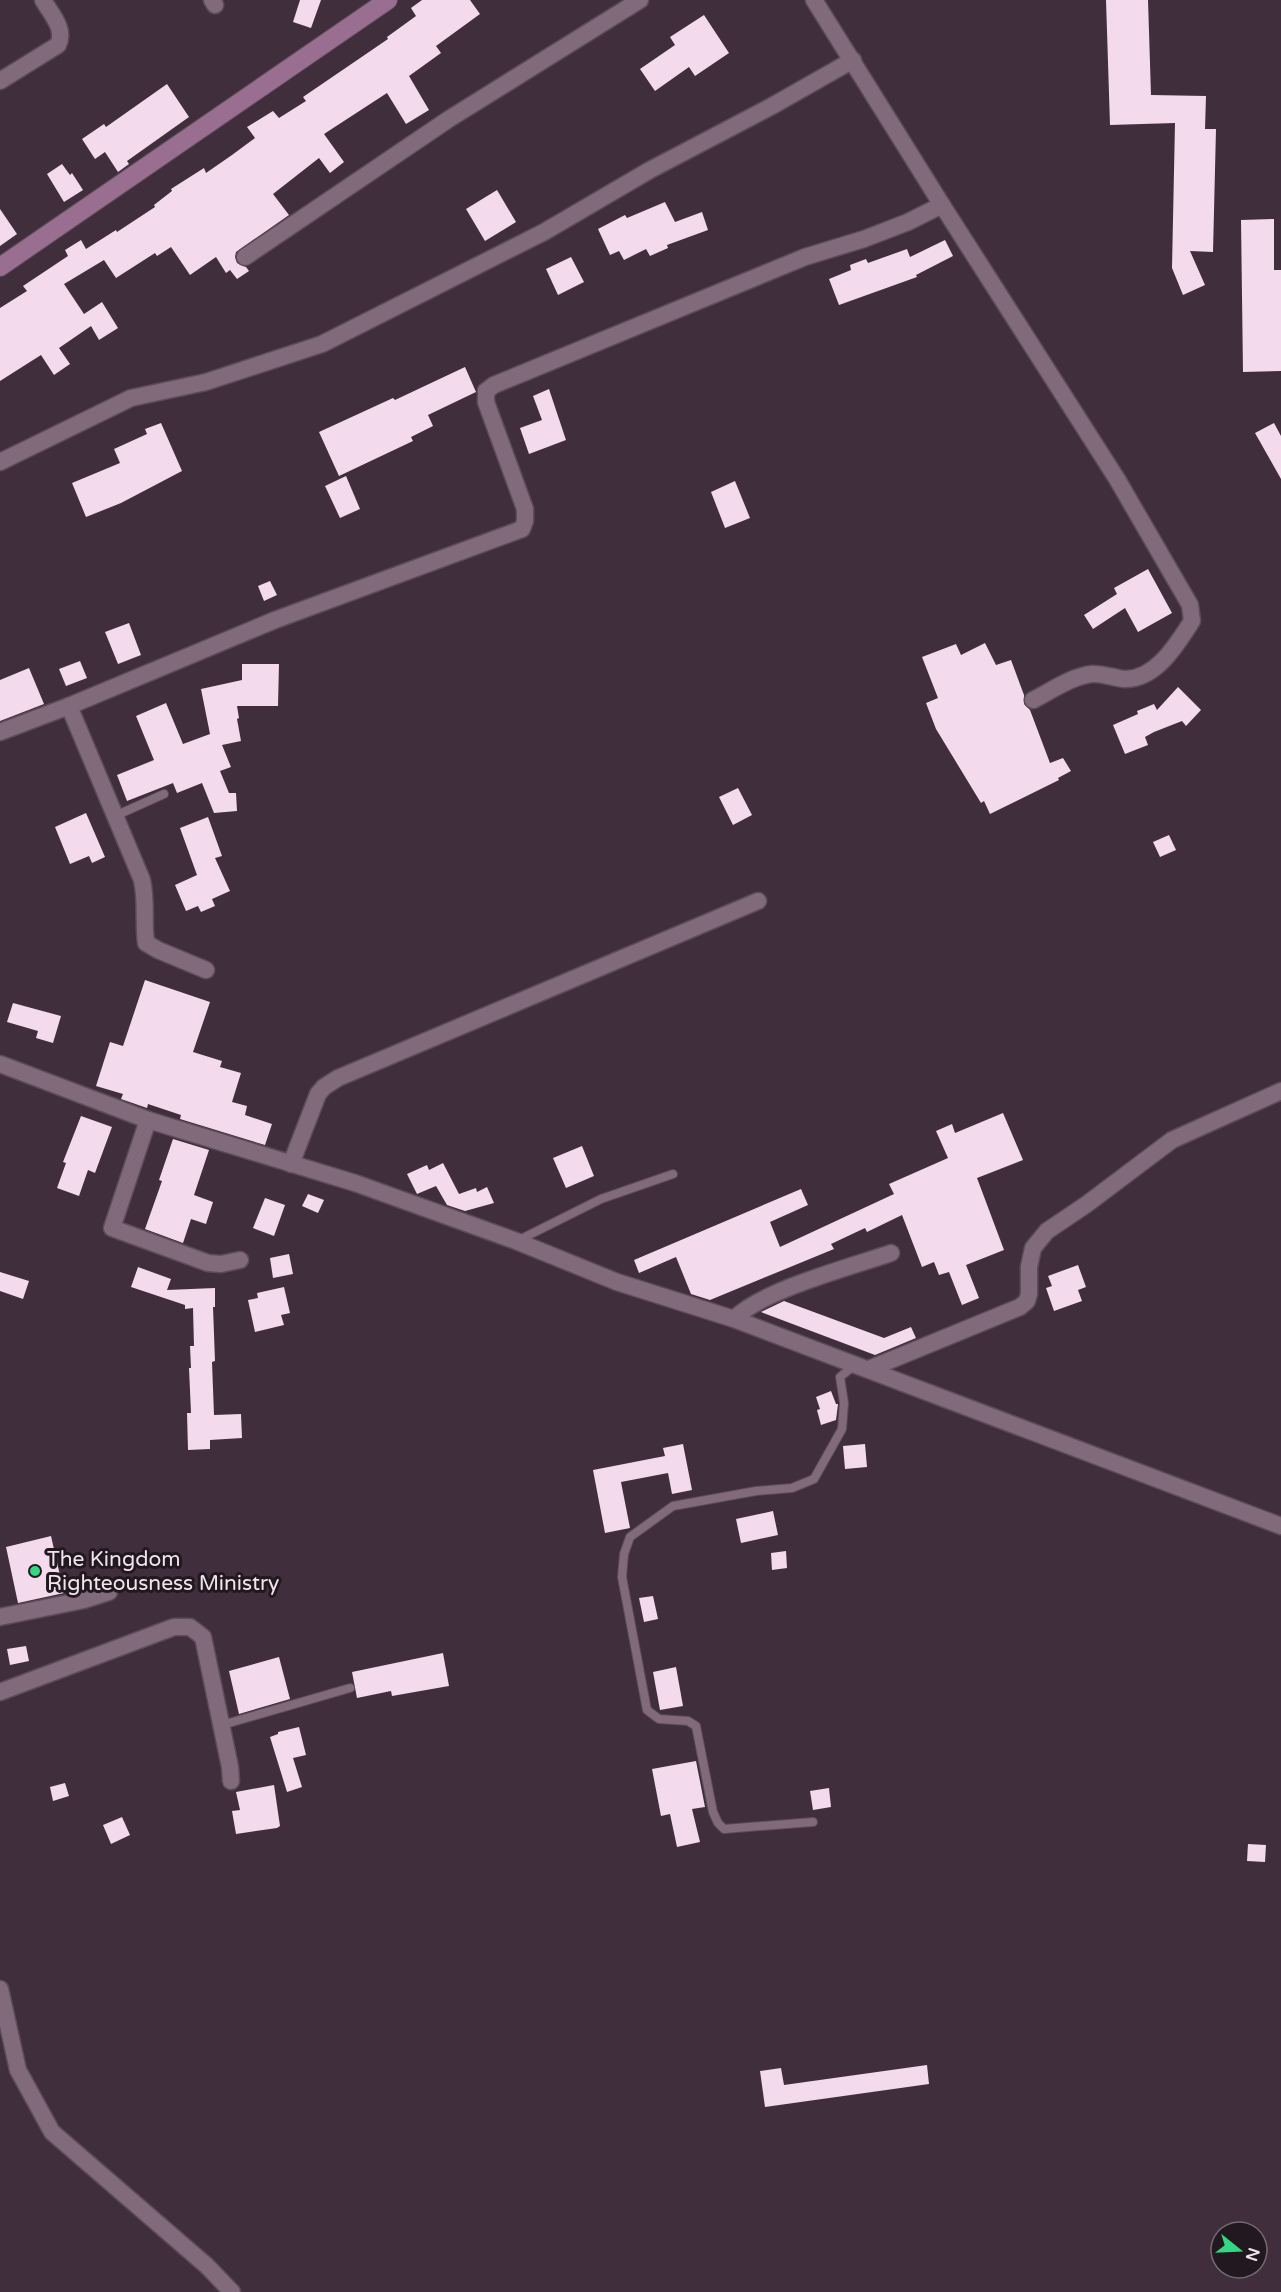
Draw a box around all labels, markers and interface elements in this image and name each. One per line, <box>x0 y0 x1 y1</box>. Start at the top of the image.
place label: The Kingdom Righteousness Ministry <box>47 1547 279 1596</box>
marker: The Kingdom Righteousness Ministry <box>28 1564 42 1578</box>
north arrow <box>1209 2220 1269 2280</box>
text: N <box>1241 2245 1264 2264</box>

